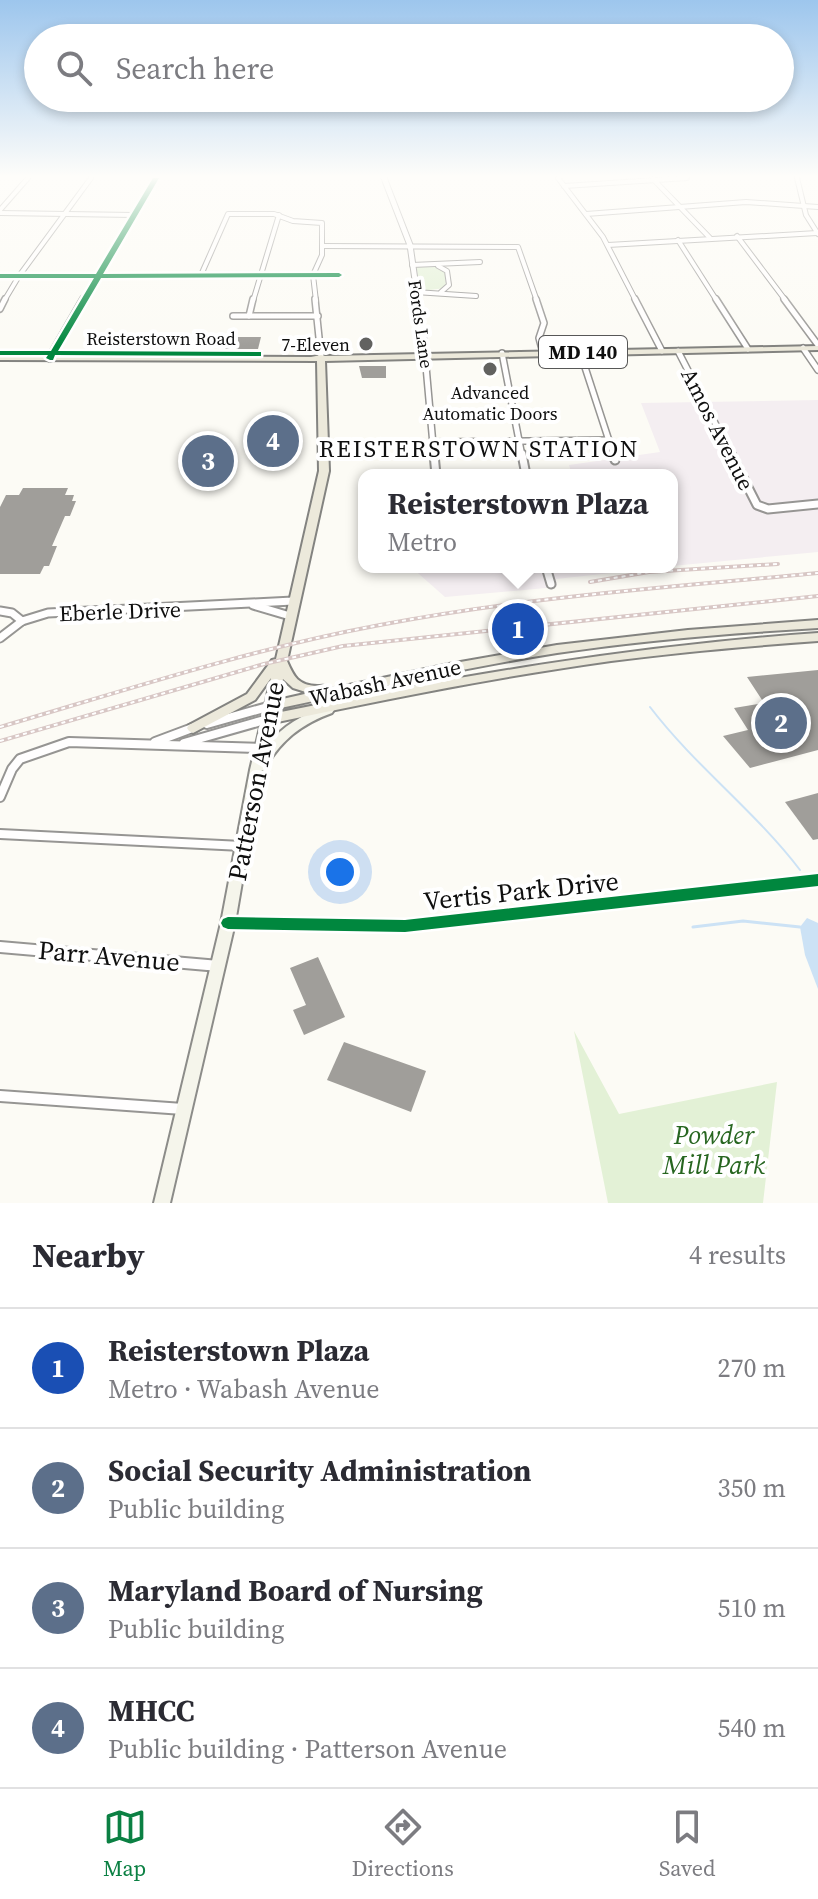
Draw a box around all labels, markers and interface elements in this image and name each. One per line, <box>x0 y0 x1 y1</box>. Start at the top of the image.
search box <box>24 24 794 112</box>
icon: search <box>52 46 96 90</box>
text: Search here <box>116 48 274 89</box>
street label: Fords Lane <box>402 278 440 370</box>
street label: Reisterstown Road <box>86 326 236 351</box>
place label: 7-Eleven <box>281 332 350 357</box>
marker: 7-Eleven <box>357 335 375 353</box>
road number: MD 140 <box>539 336 627 368</box>
marker: Advanced Automatic Doors <box>481 360 499 378</box>
street label: Amos Avenue <box>674 363 762 495</box>
place label: Advanced Automatic Doors <box>422 380 558 426</box>
pin: 4 <box>247 411 299 471</box>
pin: 3 <box>182 431 234 491</box>
district label: REISTERSTOWN STATION <box>319 432 639 465</box>
popup <box>358 469 678 573</box>
text: Reisterstown Plaza <box>387 483 649 524</box>
text: Metro <box>387 524 457 560</box>
street label: Eberle Drive <box>58 594 182 628</box>
pin: 1 <box>492 599 544 659</box>
street label: Wabash Avenue <box>306 651 464 713</box>
street label: Patterson Avenue <box>219 678 293 884</box>
pin: 2 <box>755 693 807 753</box>
your location <box>320 852 360 892</box>
street label: Vertis Park Drive <box>422 863 620 919</box>
street label: Parr Avenue <box>37 932 181 980</box>
park label: Powder Mill Park <box>662 1117 766 1183</box>
text: Nearby <box>32 1232 145 1278</box>
text: 4 results <box>689 1237 786 1273</box>
text: Reisterstown Plaza <box>108 1330 369 1371</box>
text: 1 <box>51 1350 65 1386</box>
text: 270 m <box>718 1350 786 1386</box>
text: Metro · Wabash Avenue <box>108 1371 380 1407</box>
text: Social Security Administration <box>108 1450 532 1491</box>
text: 2 <box>51 1470 65 1506</box>
text: 350 m <box>718 1470 786 1506</box>
text: Public building <box>108 1491 285 1527</box>
text: Maryland Board of Nursing <box>108 1570 483 1611</box>
text: 3 <box>51 1590 65 1626</box>
text: 510 m <box>718 1590 786 1626</box>
text: Public building <box>108 1611 285 1647</box>
text: MHCC <box>108 1690 195 1731</box>
text: 4 <box>51 1710 65 1746</box>
text: 540 m <box>718 1710 786 1746</box>
text: Public building · Patterson Avenue <box>108 1731 507 1767</box>
tab: Map <box>103 1805 147 1883</box>
tab: Directions <box>352 1805 454 1883</box>
tab: Saved <box>659 1805 715 1883</box>

